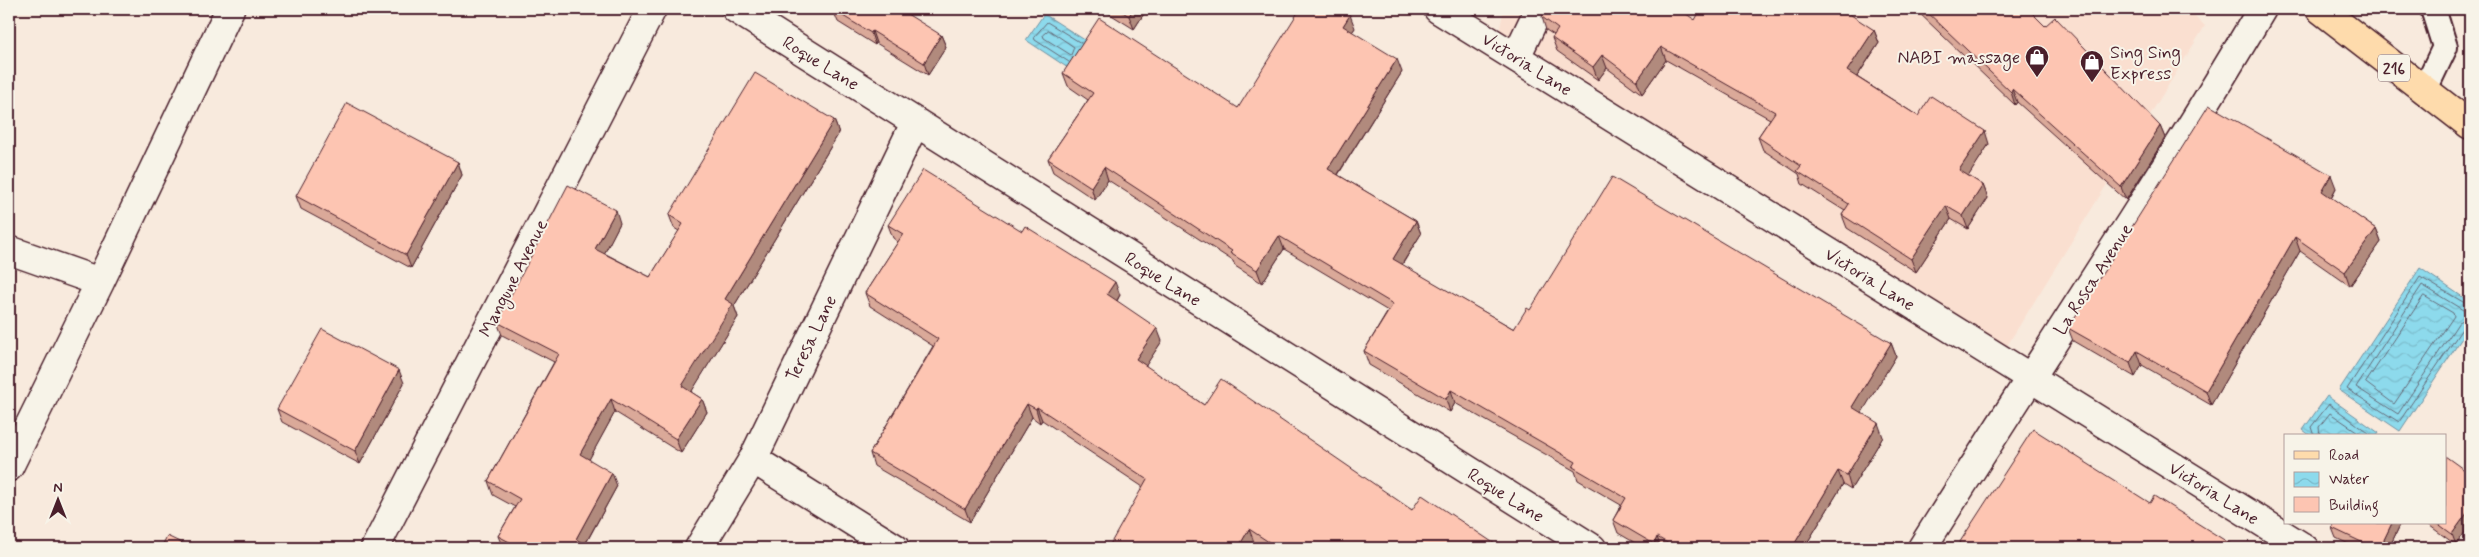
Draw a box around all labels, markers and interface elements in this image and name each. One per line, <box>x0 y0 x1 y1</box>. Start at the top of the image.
street label: Victoria Lane <box>1477 28 1576 102</box>
street label: Roque Lane <box>778 31 863 97</box>
place label: Sing Sing Express <box>2110 41 2181 86</box>
shop icon: NABI massage <box>2024 44 2050 78</box>
place label: NABI massage <box>1898 46 2020 71</box>
shop icon: Sing Sing Express <box>2079 49 2105 83</box>
road number: 216 <box>2378 54 2410 82</box>
street label: Mangune Avenue <box>474 215 555 342</box>
street label: La Rosca Avenue <box>2049 219 2139 340</box>
street label: Victoria Lane <box>1820 243 1919 317</box>
street label: Roque Lane <box>1120 247 1205 313</box>
street label: Teresa Lane <box>781 291 843 385</box>
legend <box>2284 434 2446 524</box>
text: Road <box>2329 446 2359 466</box>
street label: Victoria Lane <box>2164 457 2263 531</box>
street label: Roque Lane <box>1463 463 1548 529</box>
text: Water <box>2329 470 2369 490</box>
north arrow <box>32 474 82 524</box>
text: N <box>53 479 63 497</box>
text: Building <box>2329 496 2379 517</box>

